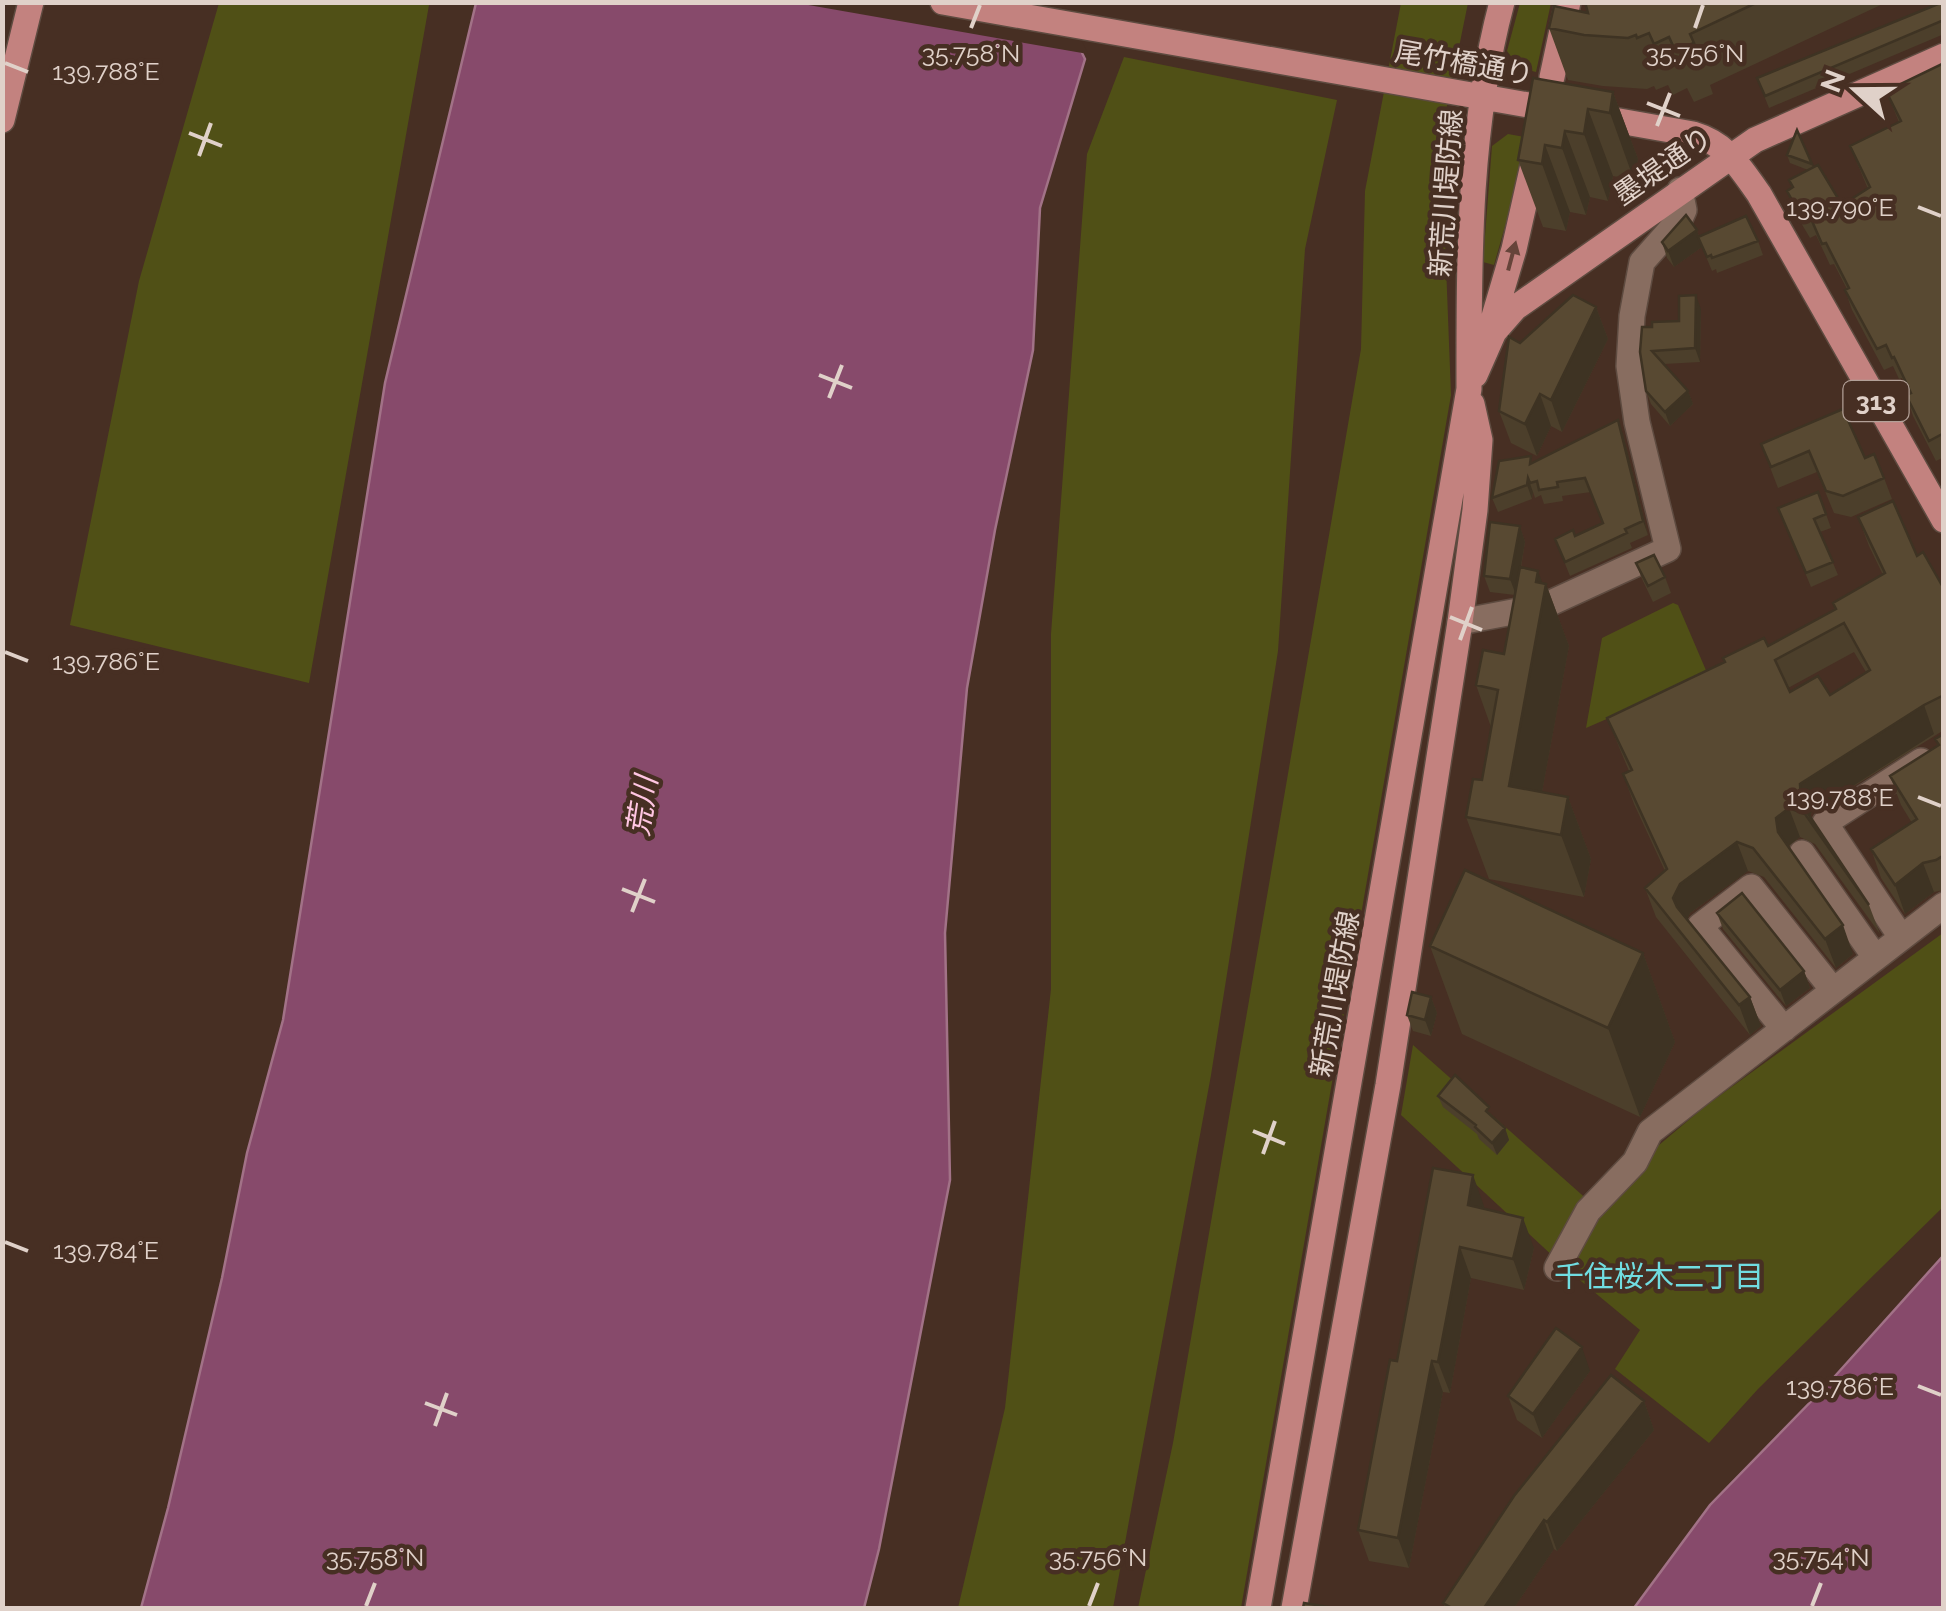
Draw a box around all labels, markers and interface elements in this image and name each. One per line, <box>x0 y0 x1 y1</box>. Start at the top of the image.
street label: 尾竹橋通り <box>1392 35 1536 91</box>
text: 35.758°N <box>922 38 1020 68</box>
text: 35.756°N <box>1646 38 1744 68</box>
north arrow <box>1806 40 1906 140</box>
text: 139.788°E <box>52 56 160 86</box>
text: N <box>1814 65 1852 97</box>
street label: 新荒川堤防線 <box>1424 108 1468 278</box>
street label: 墨堤通り <box>1608 120 1718 212</box>
text: 139.790°E <box>1786 192 1894 222</box>
one-way arrow <box>1505 240 1520 271</box>
road number: 313 <box>1844 381 1908 421</box>
text: 139.786°E <box>52 646 160 676</box>
water label: 荒川 <box>620 771 664 838</box>
text: 139.788°E <box>1786 782 1894 812</box>
street label: 新荒川堤防線 <box>1304 908 1366 1080</box>
text: 139.784°E <box>53 1235 159 1265</box>
district label: 千住桜木二丁目 <box>1554 1259 1764 1294</box>
text: 139.786°E <box>1786 1371 1894 1401</box>
text: 35.758°N <box>326 1542 424 1572</box>
text: 35.756°N <box>1049 1542 1147 1572</box>
text: 35.754°N <box>1773 1542 1870 1572</box>

